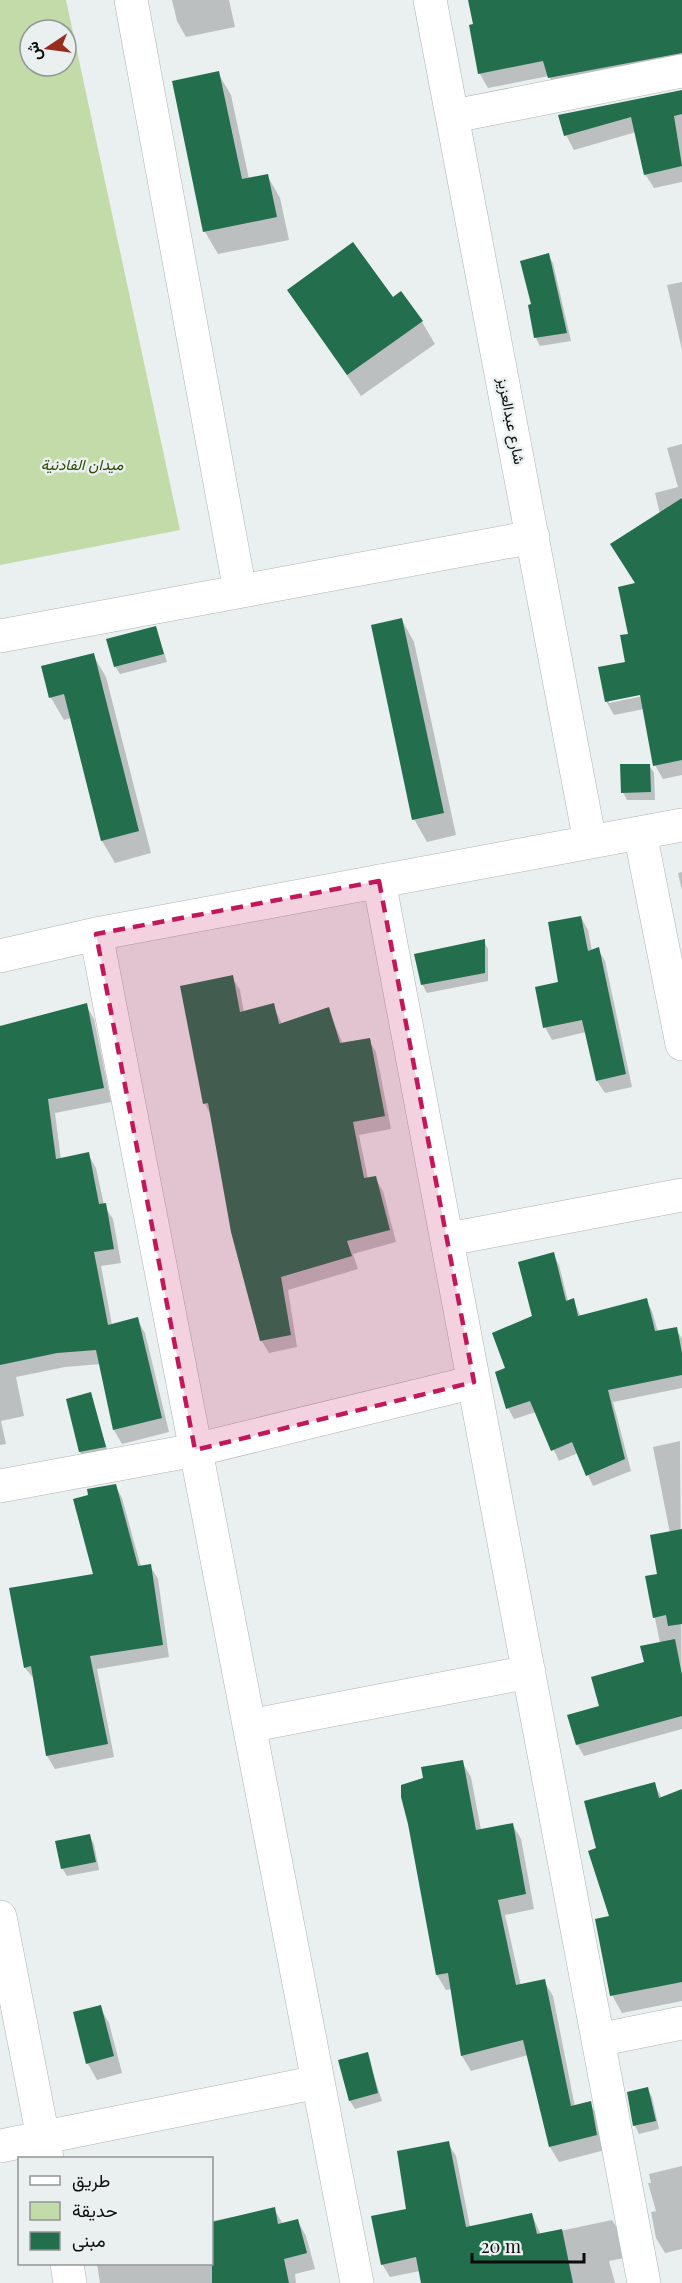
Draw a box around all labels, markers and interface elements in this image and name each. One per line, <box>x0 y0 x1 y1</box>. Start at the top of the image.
north arrow <box>18 18 78 78</box>
text: ش <box>21 40 45 63</box>
street label: شارع عبدالعزيز <box>492 375 530 466</box>
park label: ميدان الفادنية <box>41 454 124 474</box>
legend <box>18 2157 213 2265</box>
text: طريق <box>72 2168 110 2192</box>
text: حديقة <box>72 2198 118 2222</box>
scale bar <box>472 2226 584 2264</box>
text: مبنى <box>72 2228 106 2252</box>
text: 20 m <box>481 2234 521 2258</box>

